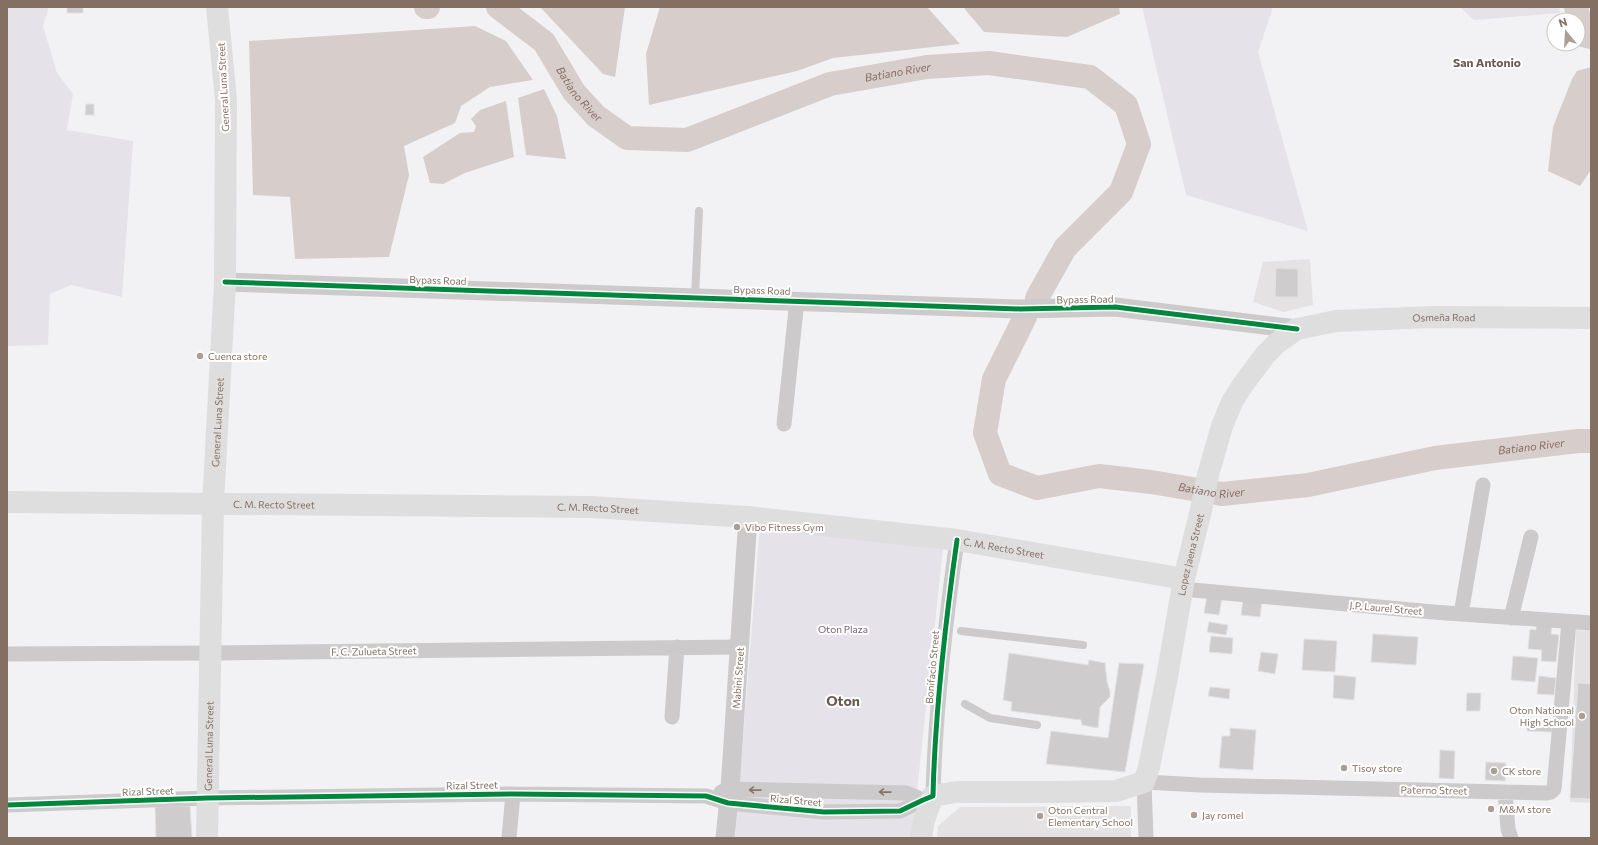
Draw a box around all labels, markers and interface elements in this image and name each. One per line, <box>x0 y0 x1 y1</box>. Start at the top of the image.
north arrow <box>1546 12 1586 52</box>
text: N <box>1557 15 1569 29</box>
street label: General Luna Street <box>215 42 231 132</box>
district label: San Antonio <box>1453 55 1521 69</box>
water label: Batiano River <box>863 60 932 84</box>
water label: Batiano River <box>554 64 605 125</box>
street label: Bypass Road <box>409 273 467 287</box>
street label: Bypass Road <box>733 283 791 297</box>
street label: Bypass Road <box>1056 292 1114 305</box>
street label: Osmeña Road <box>1412 311 1476 324</box>
place label: Cuenca store <box>208 350 267 362</box>
marker: Cuenca store <box>195 351 205 361</box>
street label: General Luna Street <box>209 377 226 467</box>
water label: Batiano River <box>1497 436 1566 456</box>
water label: Batiano River <box>1177 480 1246 500</box>
street label: C. M. Recto Street <box>233 498 315 511</box>
street label: C. M. Recto Street <box>557 501 639 516</box>
street label: Lopez Jaena Street <box>1175 512 1206 597</box>
place label: Vibo Fitness Gym <box>745 521 824 533</box>
marker: Vibo Fitness Gym <box>732 522 742 532</box>
street label: C. M. Recto Street <box>962 535 1045 561</box>
street label: J.P. Laurel Street <box>1349 599 1423 617</box>
park label: Oton Plaza <box>818 623 868 635</box>
street label: Bonifacio Street <box>923 630 941 704</box>
street label: F. C. Zulueta Street <box>331 644 417 658</box>
street label: Mabini Street <box>730 647 746 709</box>
district label: Oton <box>826 692 860 709</box>
street label: General Luna Street <box>202 701 215 791</box>
place label: Oton National High School <box>1509 704 1574 728</box>
marker: Oton National High School <box>1577 711 1587 721</box>
place label: Tisoy store <box>1352 762 1402 774</box>
marker: Tisoy store <box>1339 763 1349 773</box>
place label: CK store <box>1502 765 1541 777</box>
marker: CK store <box>1489 766 1499 776</box>
street label: Rizal Street <box>446 779 498 791</box>
street label: Paterno Street <box>1401 783 1467 797</box>
street label: Rizal Street <box>122 784 174 798</box>
one-way arrow <box>749 786 762 794</box>
one-way arrow <box>879 788 892 796</box>
street label: Rizal Street <box>769 792 823 808</box>
place label: M&M store <box>1499 803 1551 815</box>
place label: Oton Central Elementary School <box>1048 804 1133 828</box>
marker: M&M store <box>1486 804 1496 814</box>
place label: Jay romel <box>1202 809 1243 821</box>
marker: Jay romel <box>1189 810 1199 820</box>
marker: Oton Central Elementary School <box>1035 811 1045 821</box>

